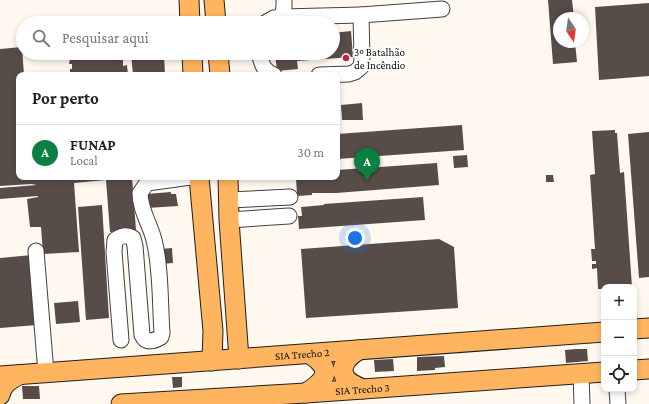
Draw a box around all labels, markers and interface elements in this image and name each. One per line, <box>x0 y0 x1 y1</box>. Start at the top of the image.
north arrow <box>553 12 589 48</box>
search box <box>16 16 340 60</box>
icon: search <box>30 27 52 49</box>
text: Pesquisar aqui <box>62 30 149 46</box>
place label: 3º Batalhão de Incêndio <box>354 46 406 71</box>
marker: 3º Batalhão de Incêndio <box>341 53 351 63</box>
text: Por perto <box>32 89 99 108</box>
text: FUNAP <box>70 137 116 153</box>
text: A <box>41 145 49 160</box>
text: 30 m <box>298 145 324 160</box>
pin: A <box>354 148 380 181</box>
text: Local <box>70 153 98 168</box>
your location <box>345 228 365 248</box>
map controls <box>601 284 637 392</box>
button: + <box>601 284 637 320</box>
button: − <box>601 320 637 356</box>
street label: SIA Trecho 2 <box>275 346 330 362</box>
button: locate <box>601 356 637 392</box>
street label: SIA Trecho 3 <box>335 381 390 397</box>

